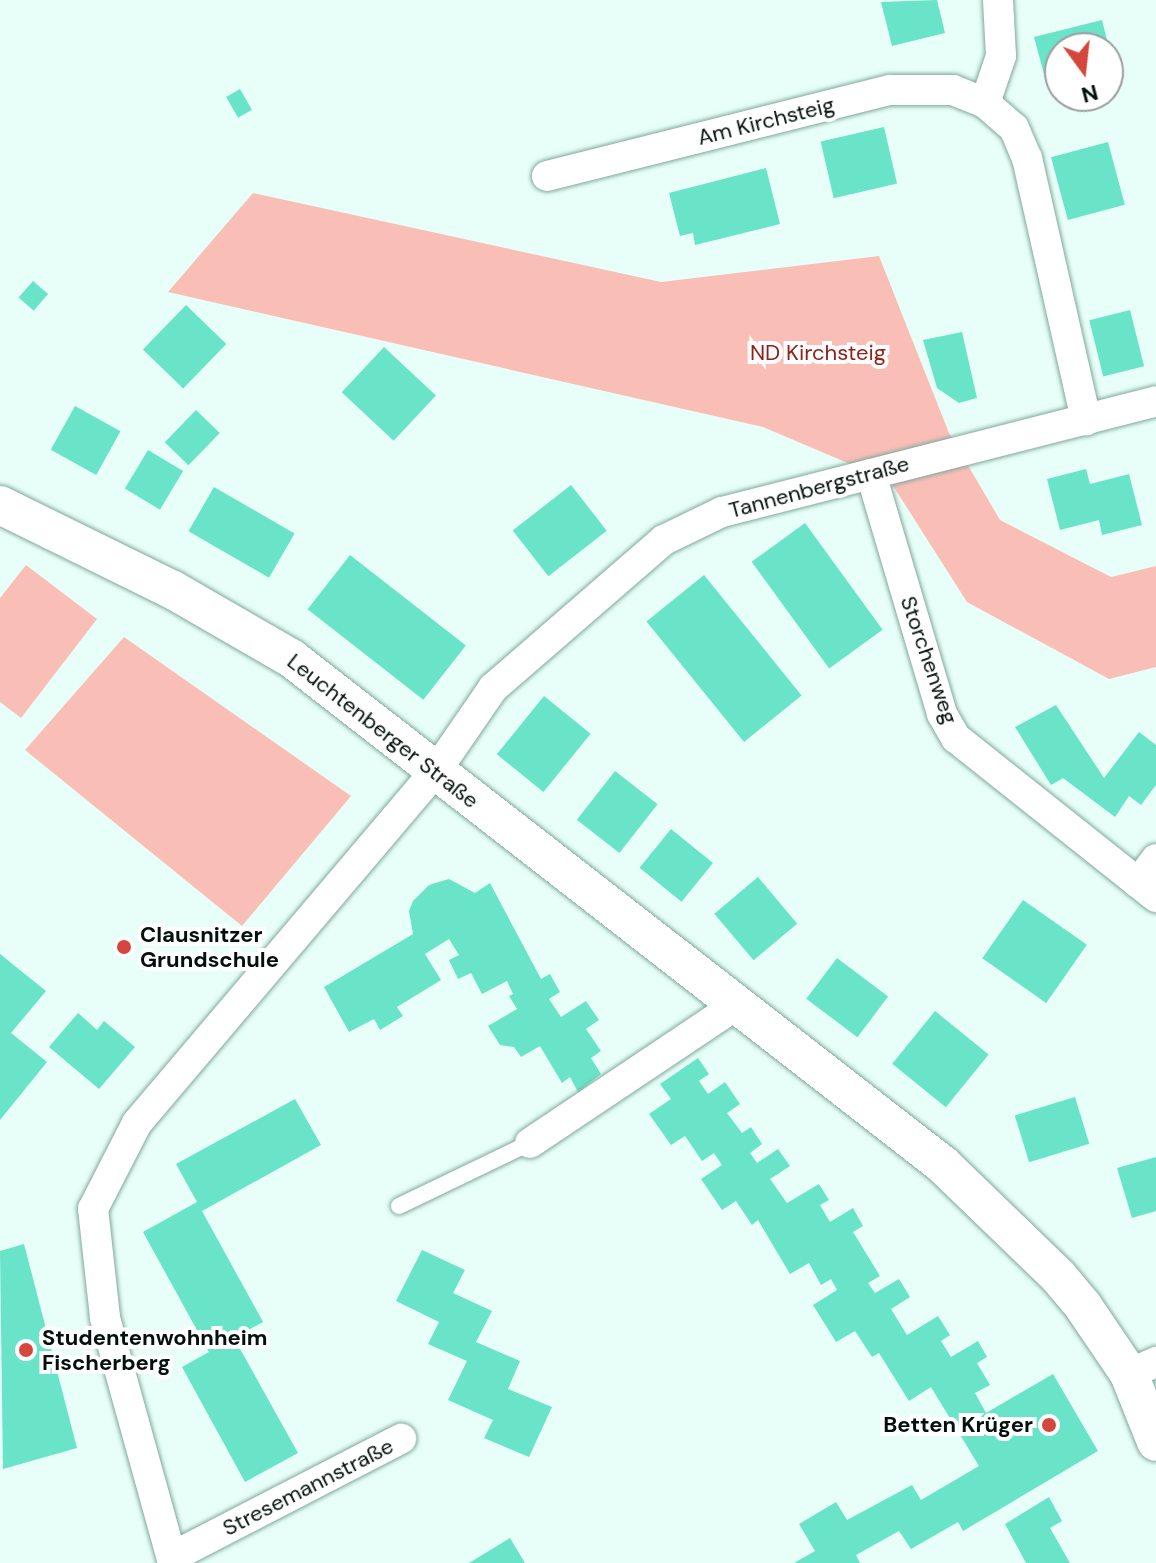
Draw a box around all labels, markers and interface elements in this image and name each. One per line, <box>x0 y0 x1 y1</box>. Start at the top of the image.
north arrow <box>1044 32 1124 112</box>
text: N <box>1078 78 1101 110</box>
street label: Am Kirchsteig <box>695 91 837 151</box>
park label: ND Kirchsteig <box>750 340 886 366</box>
street label: Tannenbergstraße <box>726 450 912 524</box>
street label: Storchenweg <box>895 593 963 727</box>
street label: Leuchtenberger Straße <box>282 648 484 814</box>
place label: Clausnitzer Grundschule <box>140 921 279 972</box>
marker: Clausnitzer Grundschule <box>115 938 133 956</box>
place label: Studentenwohnheim Fischerberg <box>42 1324 267 1376</box>
marker: Studentenwohnheim Fischerberg <box>17 1341 35 1359</box>
place label: Betten Krüger <box>883 1412 1033 1438</box>
marker: Betten Krüger <box>1040 1416 1058 1434</box>
street label: Stresemannstraße <box>218 1433 398 1541</box>

